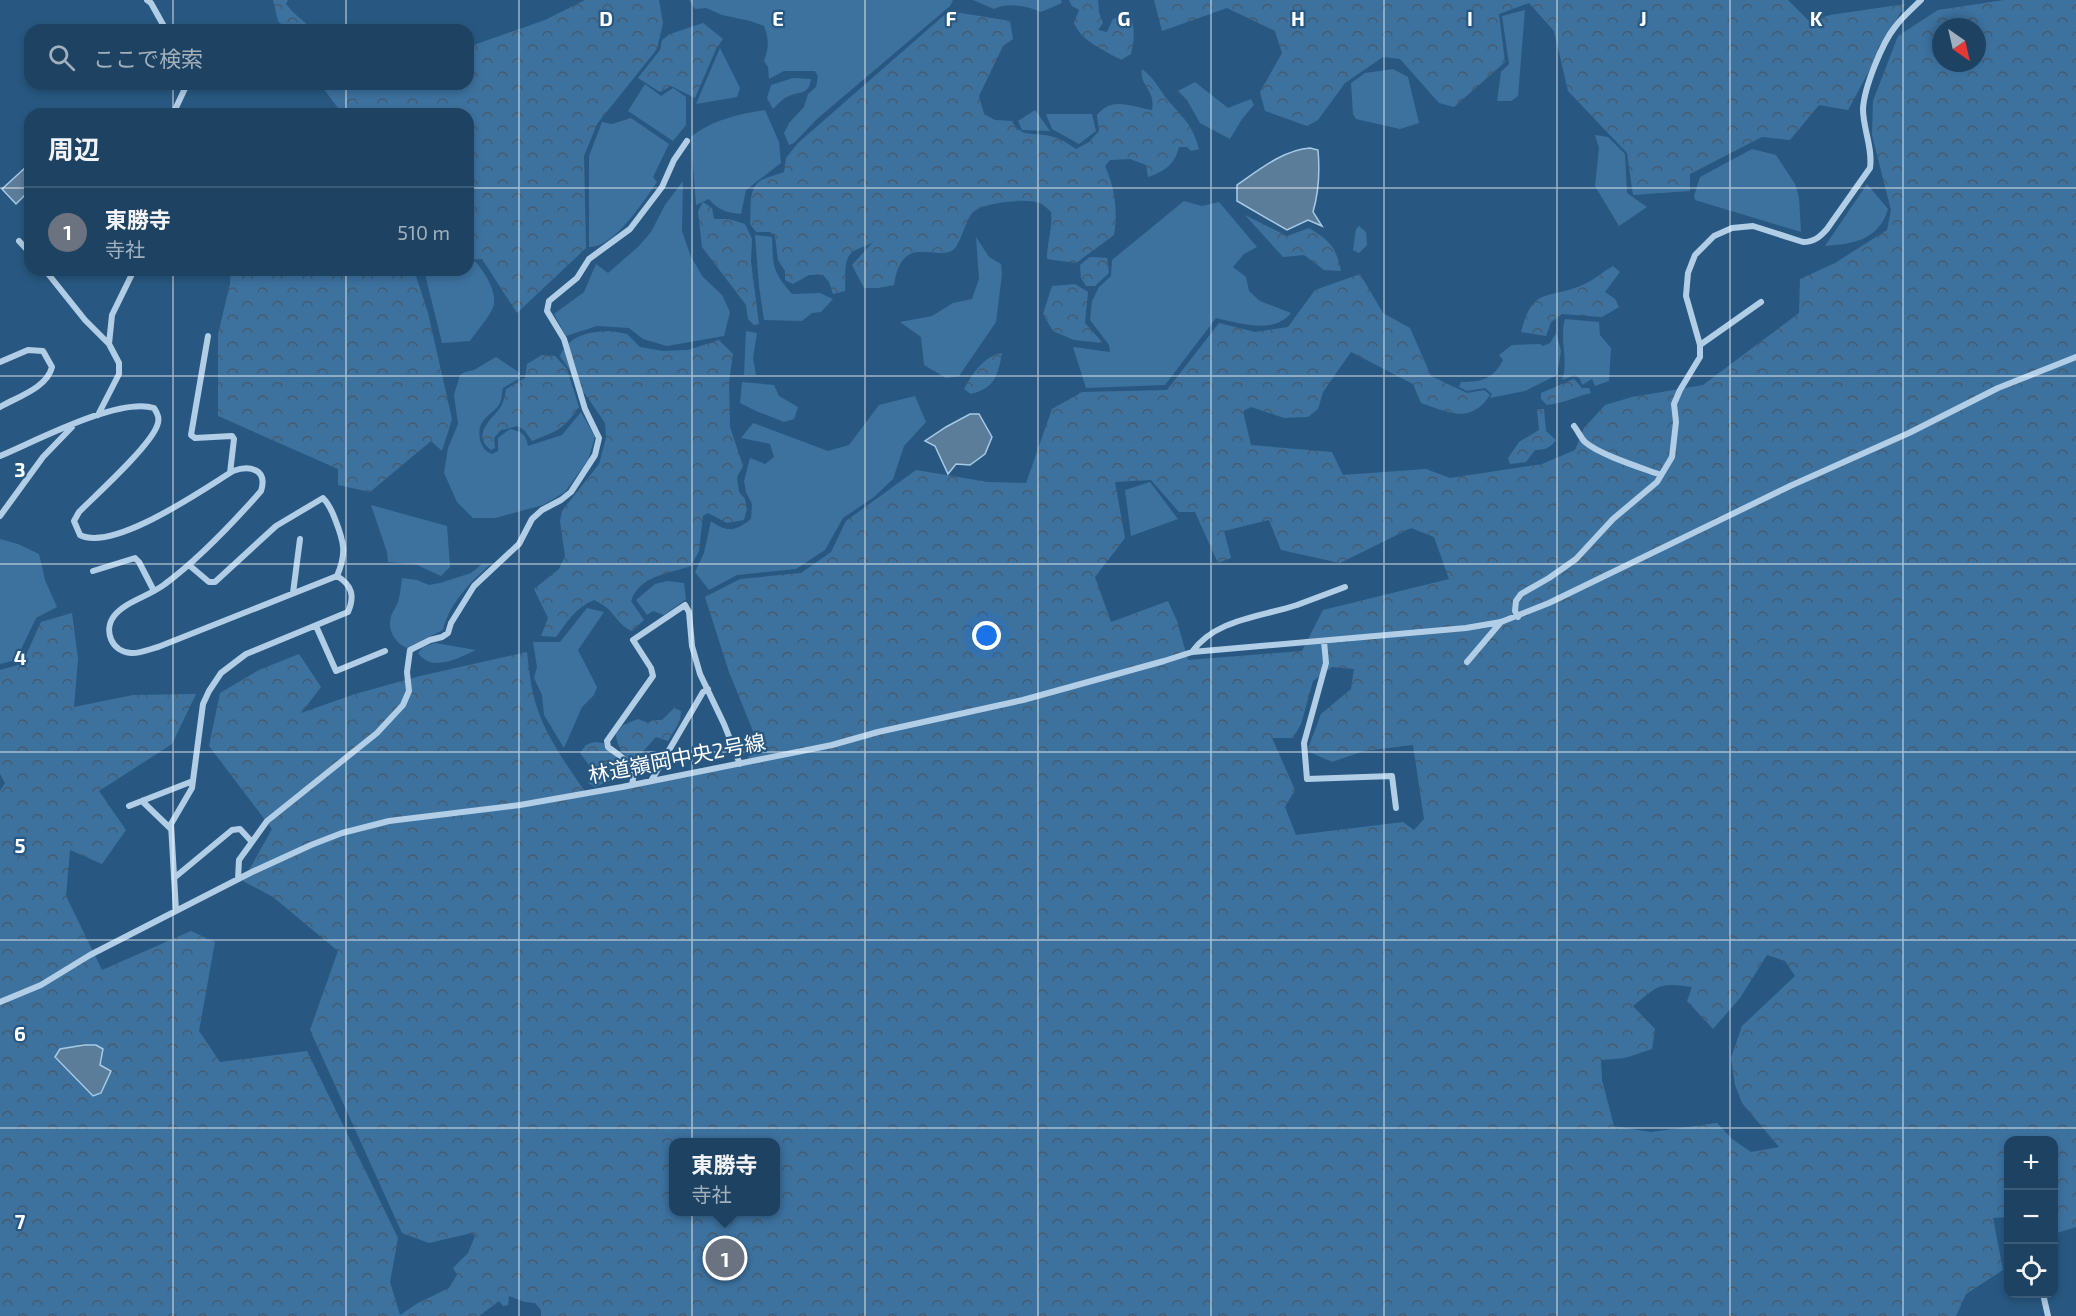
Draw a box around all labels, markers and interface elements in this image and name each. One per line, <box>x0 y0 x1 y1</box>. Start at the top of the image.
text: D <box>599 6 613 30</box>
text: E <box>772 6 784 30</box>
text: F <box>945 6 957 30</box>
text: G <box>1118 6 1130 30</box>
text: H <box>1291 6 1305 30</box>
text: I <box>1467 6 1473 30</box>
text: J <box>1639 6 1647 30</box>
text: K <box>1810 6 1823 30</box>
north arrow <box>1932 18 1986 72</box>
search box <box>24 24 474 90</box>
icon: search <box>45 41 78 74</box>
text: ここで検索 <box>93 45 203 71</box>
text: 周辺 <box>48 133 100 164</box>
text: 東勝寺 <box>105 206 171 232</box>
text: 1 <box>63 220 72 244</box>
text: 510 m <box>397 220 450 244</box>
text: 寺社 <box>105 237 145 261</box>
text: 3 <box>14 457 26 481</box>
your location <box>972 621 1001 650</box>
text: 4 <box>14 645 27 669</box>
street label: 林道嶺岡中央2号線 <box>586 728 767 787</box>
text: 5 <box>14 833 26 857</box>
text: 6 <box>14 1021 26 1045</box>
map controls <box>2004 1136 2058 1298</box>
button: + <box>2004 1136 2058 1190</box>
popup <box>669 1138 780 1216</box>
text: 東勝寺 <box>691 1151 758 1177</box>
text: 寺社 <box>691 1182 731 1206</box>
button: − <box>2004 1190 2058 1244</box>
text: 7 <box>15 1209 26 1233</box>
pin: 1 <box>706 1236 744 1280</box>
button: locate <box>2004 1244 2058 1298</box>

